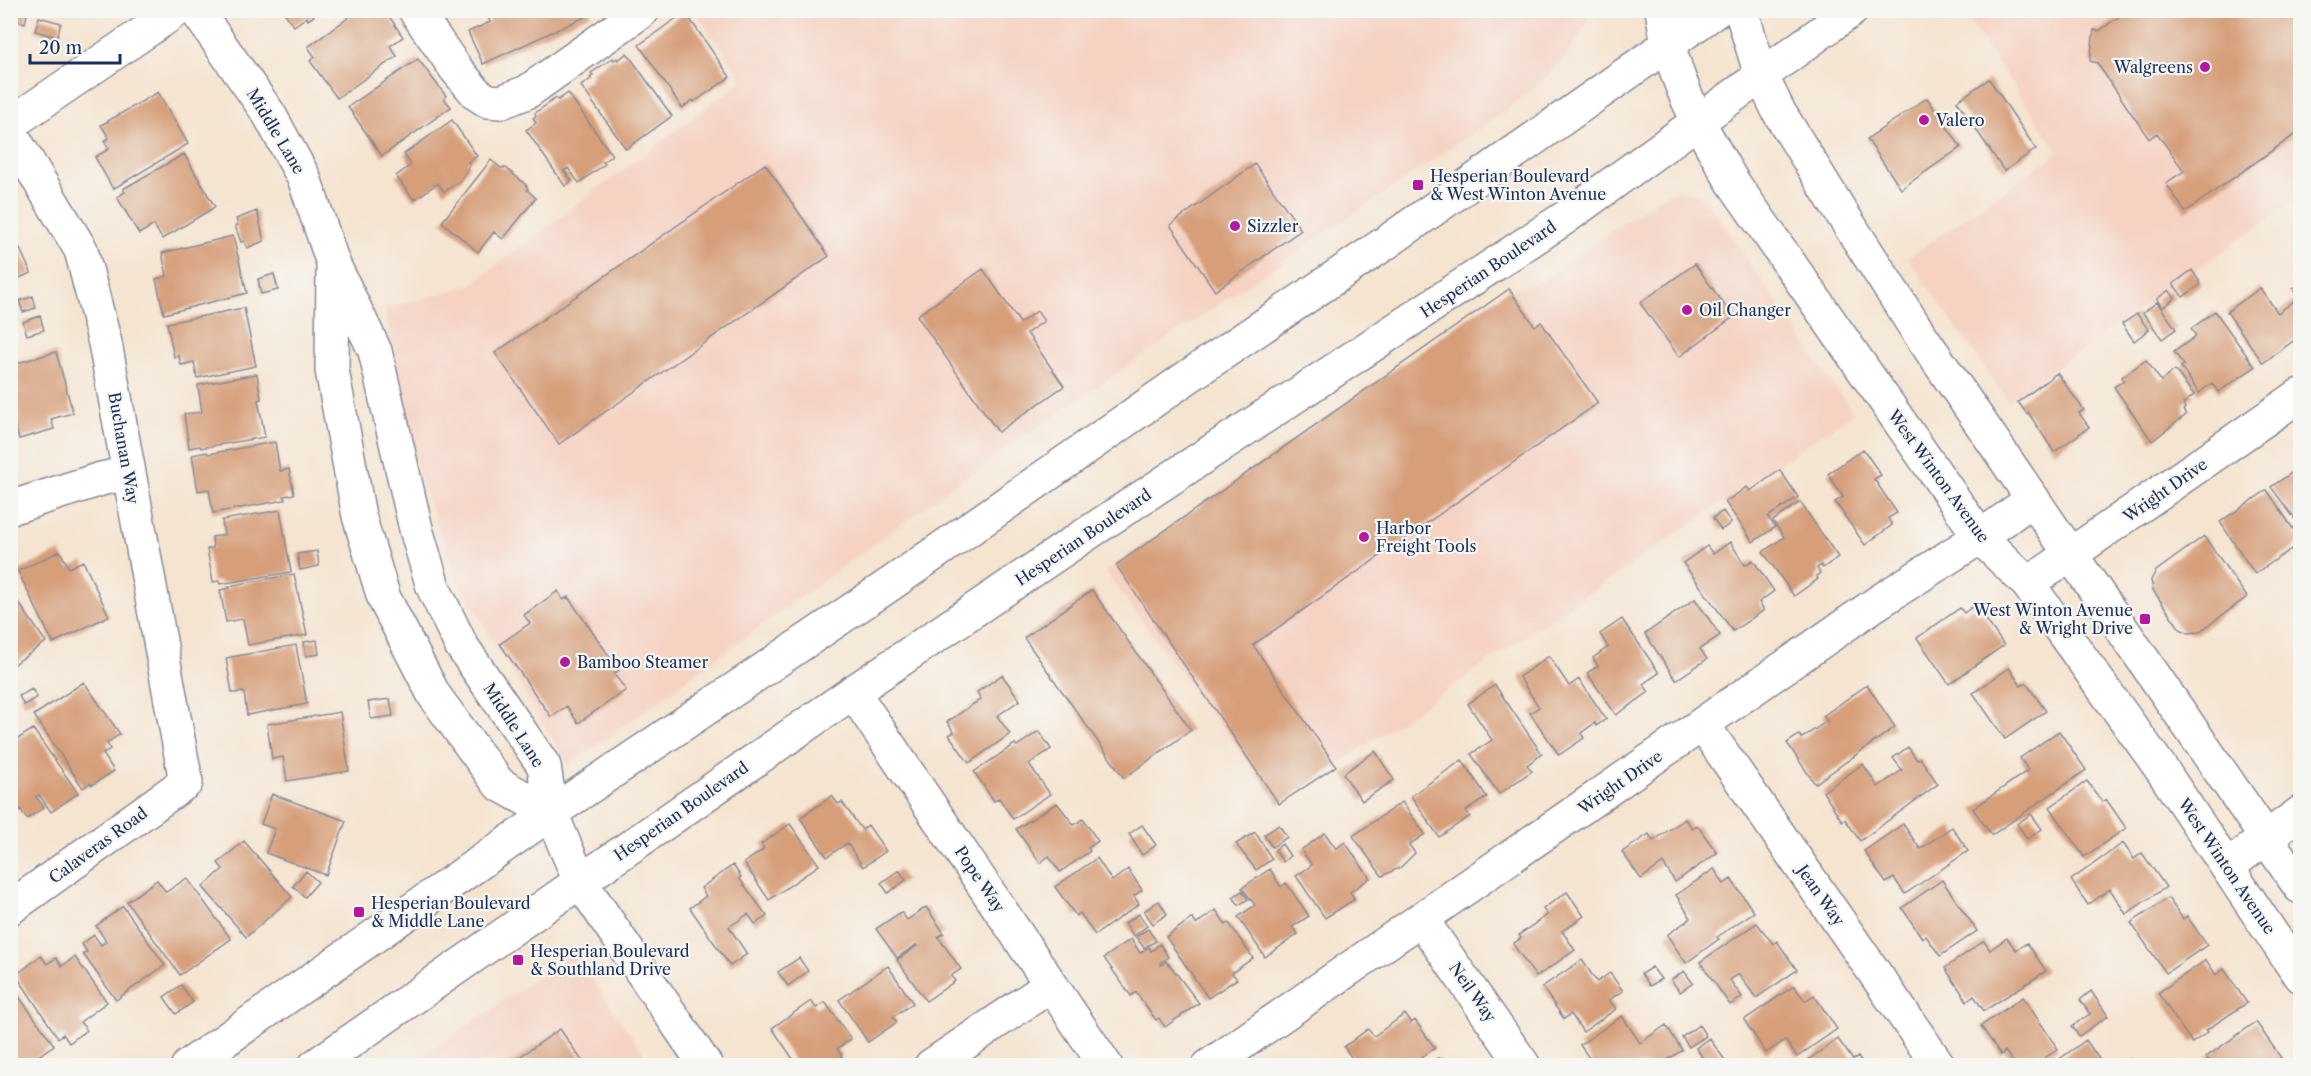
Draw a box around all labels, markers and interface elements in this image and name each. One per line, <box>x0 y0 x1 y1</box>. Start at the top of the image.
scale bar <box>30 27 120 65</box>
text: 20 m <box>39 37 83 59</box>
place label: Walgreens <box>2113 57 2193 77</box>
marker: Walgreens <box>2198 60 2212 74</box>
street label: Middle Lane <box>243 85 309 177</box>
place label: Valero <box>1935 110 1985 130</box>
marker: Valero <box>1917 113 1931 127</box>
place label: Hesperian Boulevard & West Winton Avenue <box>1430 166 1606 204</box>
marker: Hesperian Boulevard & West Winton Avenue <box>1411 178 1425 192</box>
place label: Sizzler <box>1247 216 1299 236</box>
street label: Hesperian Boulevard <box>1416 216 1560 322</box>
marker: Sizzler <box>1228 219 1242 233</box>
place label: Oil Changer <box>1699 300 1791 320</box>
marker: Oil Changer <box>1680 303 1694 317</box>
street label: Buchanan Way <box>104 391 144 506</box>
street label: West Winton Avenue <box>1883 405 1994 546</box>
street label: Wright Drive <box>2118 454 2211 527</box>
street label: Hesperian Boulevard <box>1011 484 1155 590</box>
place label: Harbor Freight Tools <box>1376 518 1476 556</box>
marker: Harbor Freight Tools <box>1357 530 1371 544</box>
place label: West Winton Avenue & Wright Drive <box>1972 600 2133 638</box>
marker: West Winton Avenue & Wright Drive <box>2138 612 2152 626</box>
place label: Bamboo Steamer <box>577 652 709 672</box>
marker: Bamboo Steamer <box>558 655 572 669</box>
street label: Middle Lane <box>479 679 549 771</box>
street label: Wright Drive <box>1573 746 1666 819</box>
street label: Hesperian Boulevard <box>610 757 752 865</box>
street label: West Winton Avenue <box>2174 793 2280 938</box>
street label: Calaveras Road <box>45 802 151 887</box>
street label: Pope Way <box>951 842 1010 917</box>
street label: Jean Way <box>1791 858 1850 930</box>
place label: Hesperian Boulevard & Middle Lane <box>371 893 531 931</box>
marker: Hesperian Boulevard & Middle Lane <box>352 905 366 919</box>
place label: Hesperian Boulevard & Southland Drive <box>530 941 690 979</box>
marker: Hesperian Boulevard & Southland Drive <box>511 953 525 967</box>
street label: Neil Way <box>1445 958 1501 1027</box>

